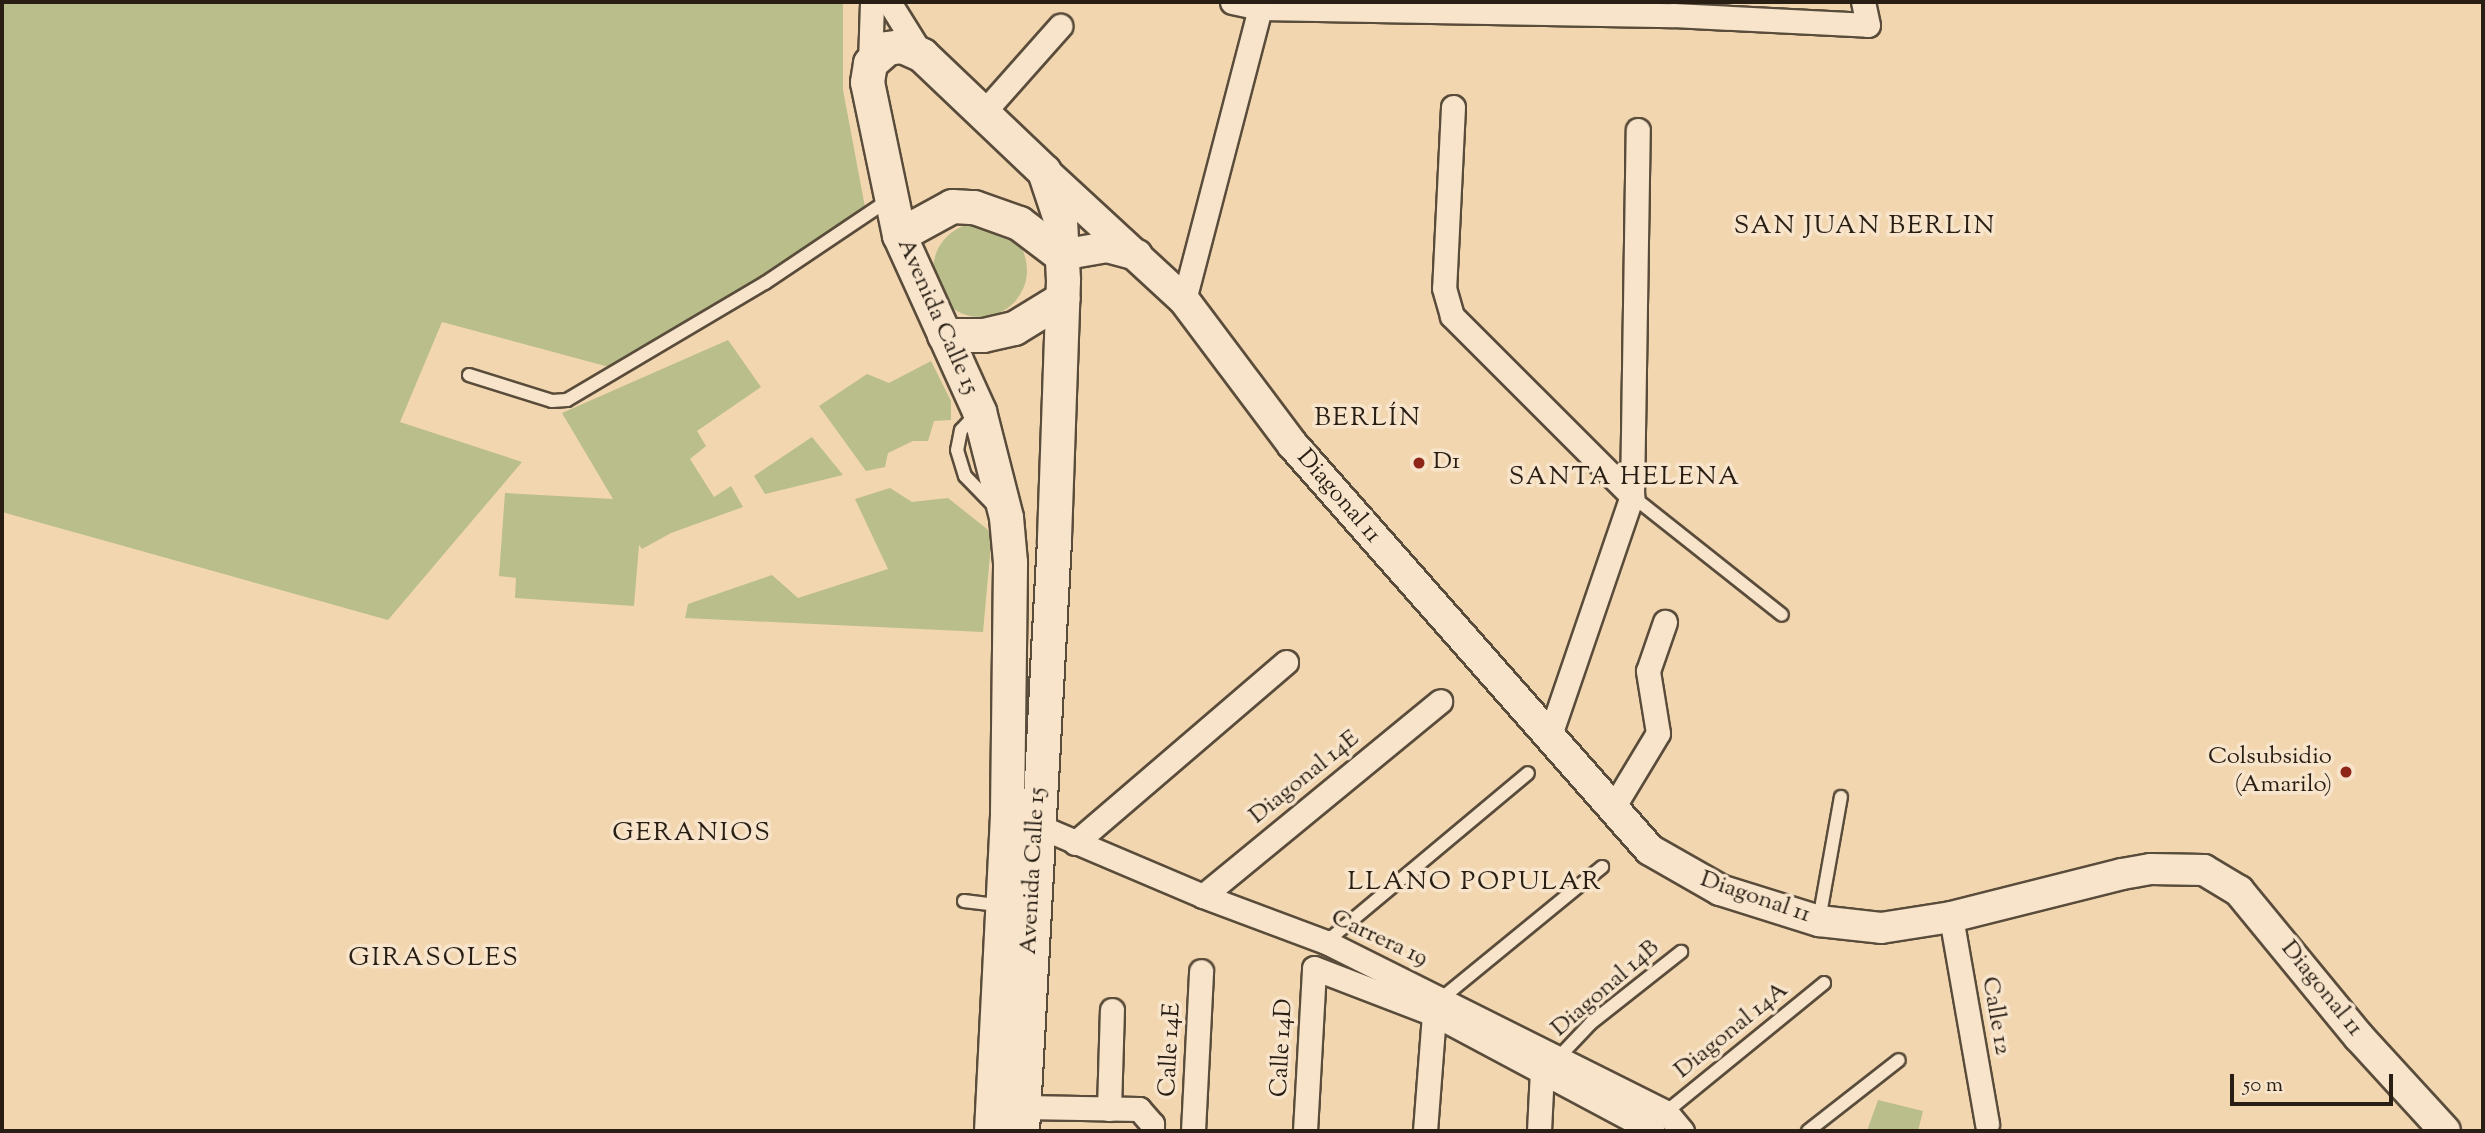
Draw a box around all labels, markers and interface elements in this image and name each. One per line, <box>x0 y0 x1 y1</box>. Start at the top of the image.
district label: SAN JUAN BERLIN <box>1736 211 1994 243</box>
street label: Avenida Calle 15 <box>890 235 984 399</box>
district label: BERLÍN <box>1315 403 1421 435</box>
street label: Diagonal 11 <box>1290 444 1386 550</box>
place label: D1 <box>1433 449 1460 477</box>
marker: D1 <box>1411 455 1427 471</box>
district label: SANTA HELENA <box>1510 462 1740 494</box>
street label: Diagonal 14E <box>1244 725 1366 831</box>
place label: Colsubsidio (Amarilo) <box>2208 744 2332 800</box>
marker: Colsubsidio (Amarilo) <box>2338 764 2354 780</box>
street label: Avenida Calle 15 <box>1015 786 1053 956</box>
district label: GERANIOS <box>613 818 771 850</box>
street label: Diagonal 11 <box>1696 866 1814 930</box>
district label: LLANO POPULAR <box>1349 867 1601 899</box>
street label: Carrera 19 <box>1326 904 1432 974</box>
street label: Diagonal 14B <box>1546 934 1666 1044</box>
street label: Diagonal 11 <box>2274 935 2368 1043</box>
district label: GIRASOLES <box>349 943 519 975</box>
street label: Calle 12 <box>1974 975 2016 1057</box>
street label: Diagonal 14A <box>1669 976 1795 1086</box>
street label: Calle 14D <box>1266 998 1300 1098</box>
street label: Calle 14E <box>1154 1002 1188 1098</box>
scale bar <box>2233 1060 2396 1104</box>
text: 50 m <box>2243 1071 2283 1101</box>

